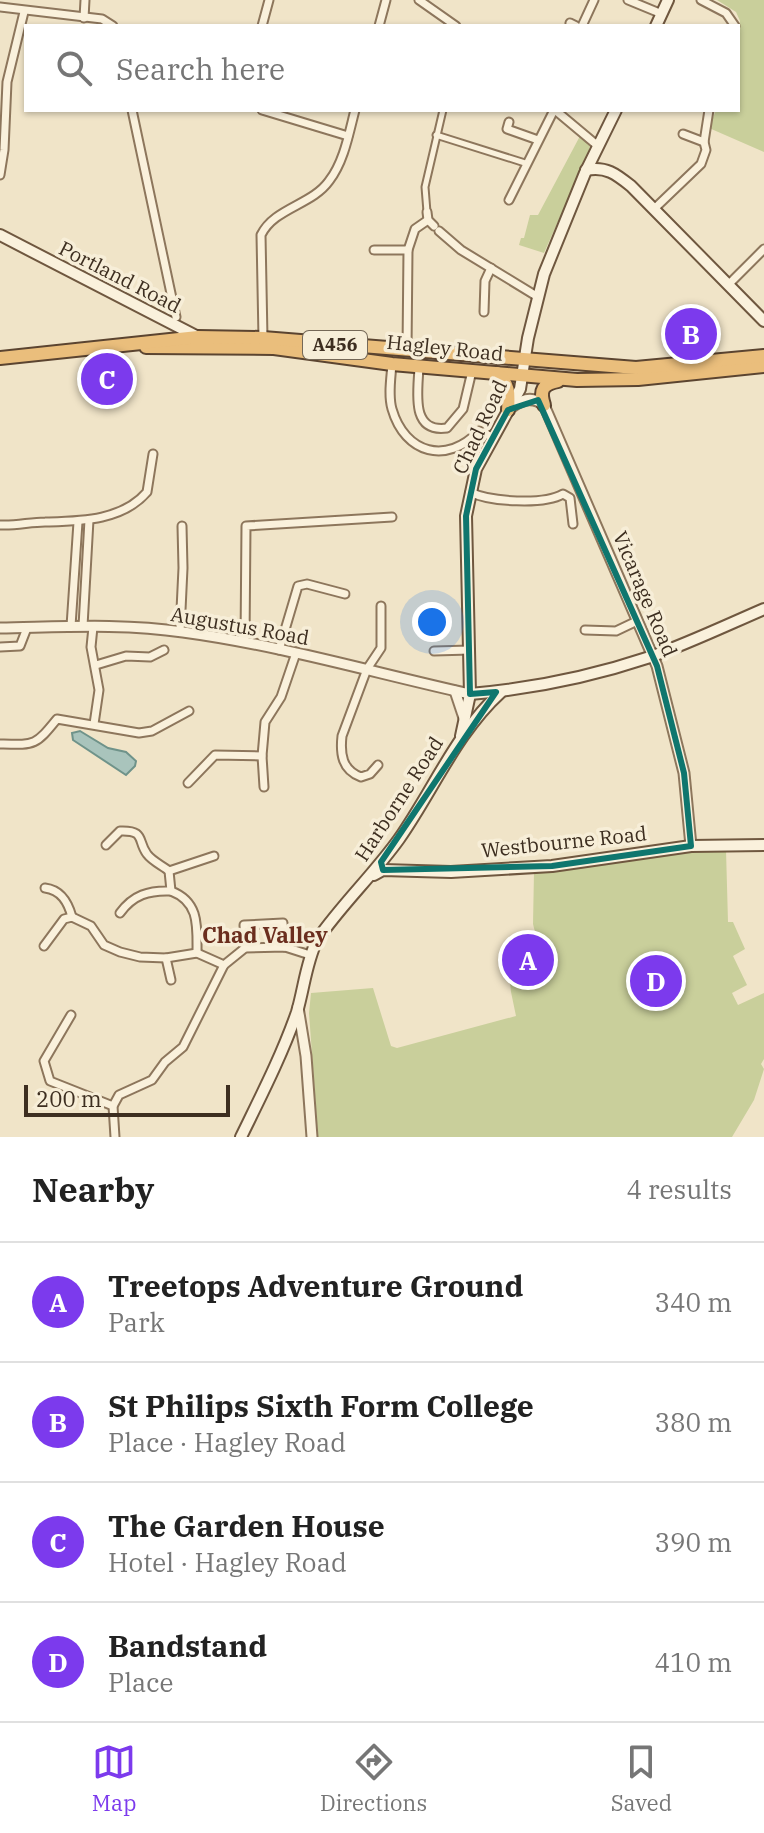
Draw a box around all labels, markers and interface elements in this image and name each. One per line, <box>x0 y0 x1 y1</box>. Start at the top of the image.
search box <box>24 24 740 112</box>
icon: search <box>52 46 96 90</box>
text: Search here <box>116 49 285 88</box>
street label: Portland Road <box>55 234 186 319</box>
pin: B <box>665 304 717 364</box>
street label: Hagley Road <box>385 328 505 367</box>
road number: A456 <box>303 331 367 359</box>
pin: C <box>81 349 133 409</box>
street label: Chad Road <box>446 375 513 478</box>
street label: Vicarage Road <box>607 527 684 661</box>
street label: Augustus Road <box>169 600 311 651</box>
your location <box>412 602 452 642</box>
street label: Harborne Road <box>348 731 449 866</box>
street label: Westbourne Road <box>480 819 648 864</box>
district label: Chad Valley <box>202 920 328 949</box>
pin: A <box>502 930 554 990</box>
pin: D <box>630 951 682 1011</box>
scale bar <box>24 1081 230 1117</box>
text: 200 m <box>36 1084 102 1113</box>
text: Nearby <box>32 1167 154 1211</box>
text: 4 results <box>626 1172 732 1206</box>
text: Treetops Adventure Ground <box>108 1266 523 1305</box>
text: A <box>49 1285 67 1319</box>
text: 340 m <box>654 1285 732 1319</box>
text: Park <box>108 1305 165 1339</box>
text: St Philips Sixth Form College <box>108 1386 534 1425</box>
text: B <box>49 1405 67 1439</box>
text: 380 m <box>654 1405 732 1439</box>
text: Place · Hagley Road <box>108 1425 346 1459</box>
text: The Garden House <box>108 1506 385 1545</box>
text: C <box>49 1525 67 1559</box>
text: 390 m <box>654 1525 732 1559</box>
text: Hotel · Hagley Road <box>108 1545 347 1579</box>
text: Bandstand <box>108 1626 267 1665</box>
text: D <box>48 1645 68 1679</box>
text: 410 m <box>654 1645 732 1679</box>
text: Place <box>108 1665 173 1699</box>
tab: Map <box>92 1740 136 1817</box>
tab: Directions <box>320 1740 427 1817</box>
tab: Saved <box>611 1740 672 1817</box>

